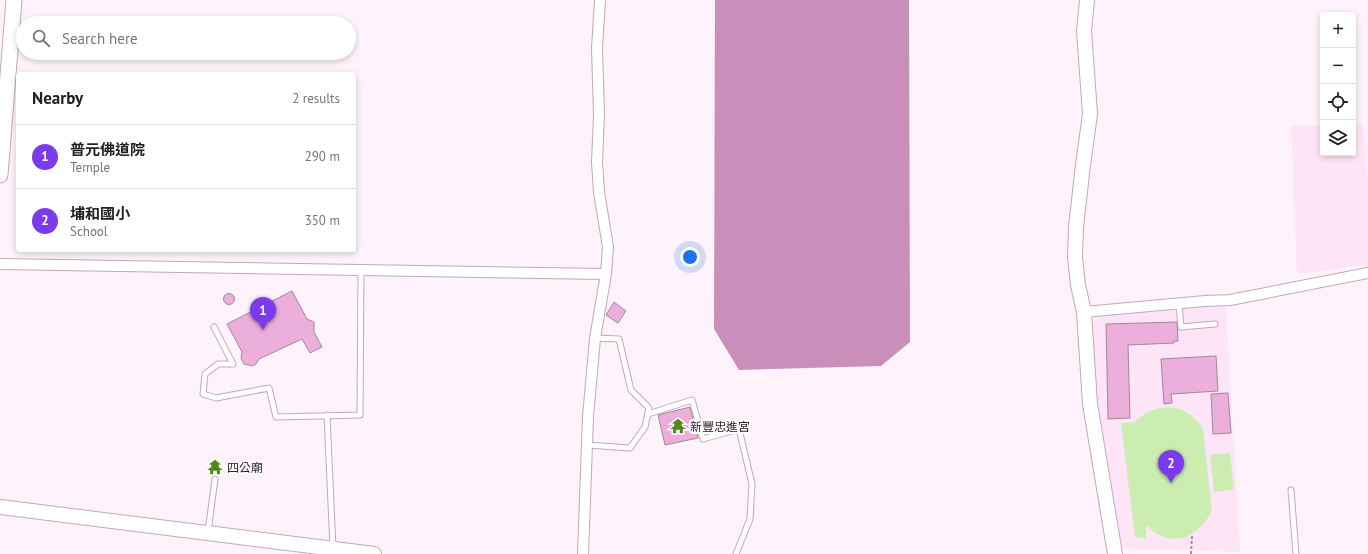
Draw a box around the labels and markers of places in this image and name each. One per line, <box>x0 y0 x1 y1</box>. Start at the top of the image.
pin: 1 <box>250 297 276 330</box>
temple icon: 新豐忠進宮 <box>669 417 687 435</box>
place label: 新豐忠進宮 <box>690 419 750 434</box>
pin: 2 <box>1158 450 1184 483</box>
temple icon: 四公廟 <box>206 458 224 476</box>
place label: 四公廟 <box>227 460 263 475</box>

